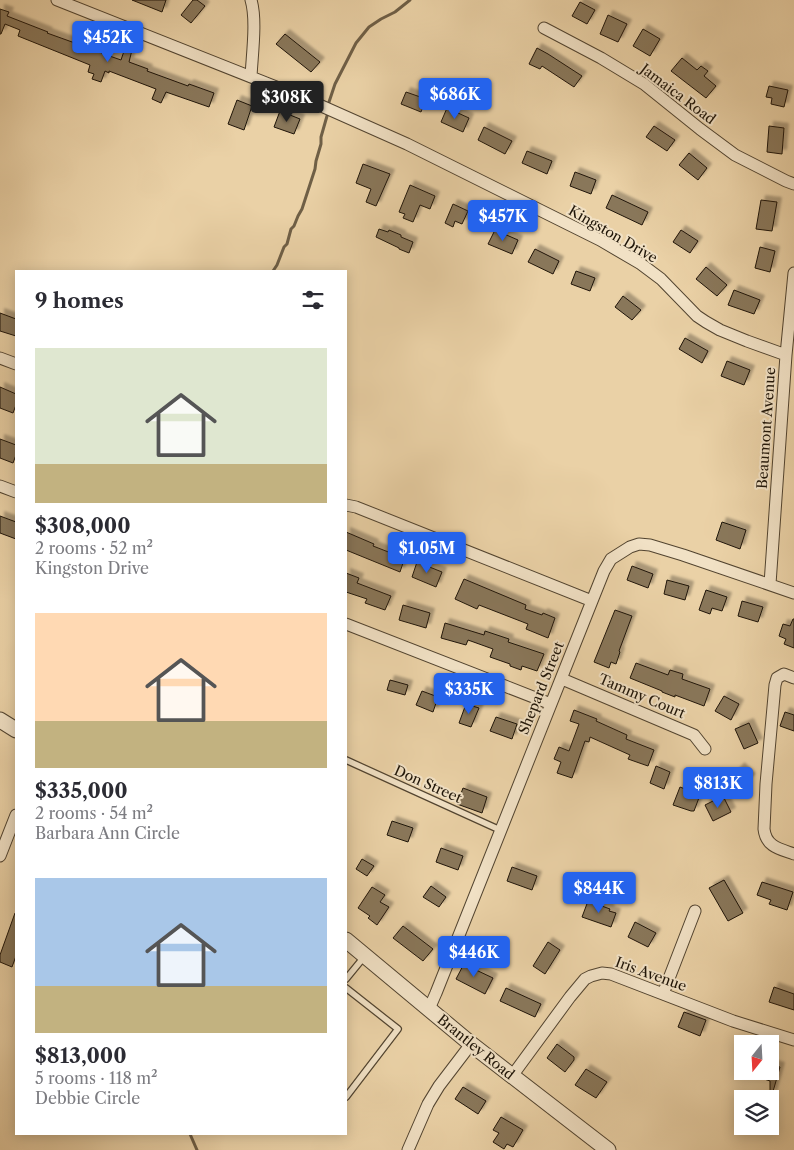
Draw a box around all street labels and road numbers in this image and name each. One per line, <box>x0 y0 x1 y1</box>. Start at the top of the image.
street label: Jamaica Road <box>635 59 720 128</box>
street label: Kingston Drive <box>565 201 661 267</box>
street label: Beaumont Avenue <box>753 366 779 489</box>
street label: Shepard Street <box>514 639 568 737</box>
street label: Tammy Court <box>596 670 688 722</box>
street label: Don Street <box>391 761 465 807</box>
street label: Iris Avenue <box>613 953 689 995</box>
street label: Brantley Road <box>434 1010 519 1084</box>

